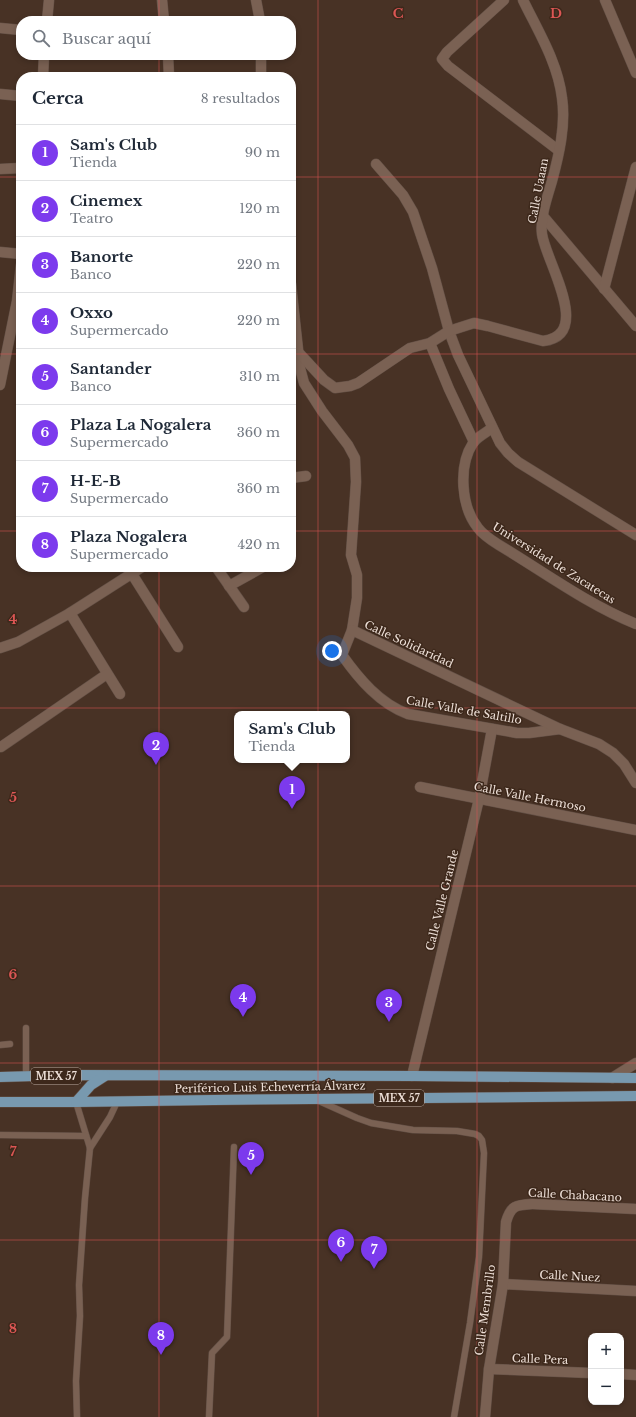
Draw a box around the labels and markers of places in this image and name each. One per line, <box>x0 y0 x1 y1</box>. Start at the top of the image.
pin: 2 <box>143 732 169 765</box>
pin: 1 <box>279 776 305 809</box>
pin: 4 <box>230 984 256 1017</box>
pin: 3 <box>376 989 402 1022</box>
pin: 5 <box>238 1142 264 1175</box>
pin: 6 <box>328 1229 354 1262</box>
pin: 7 <box>361 1236 387 1269</box>
pin: 8 <box>148 1322 174 1355</box>

